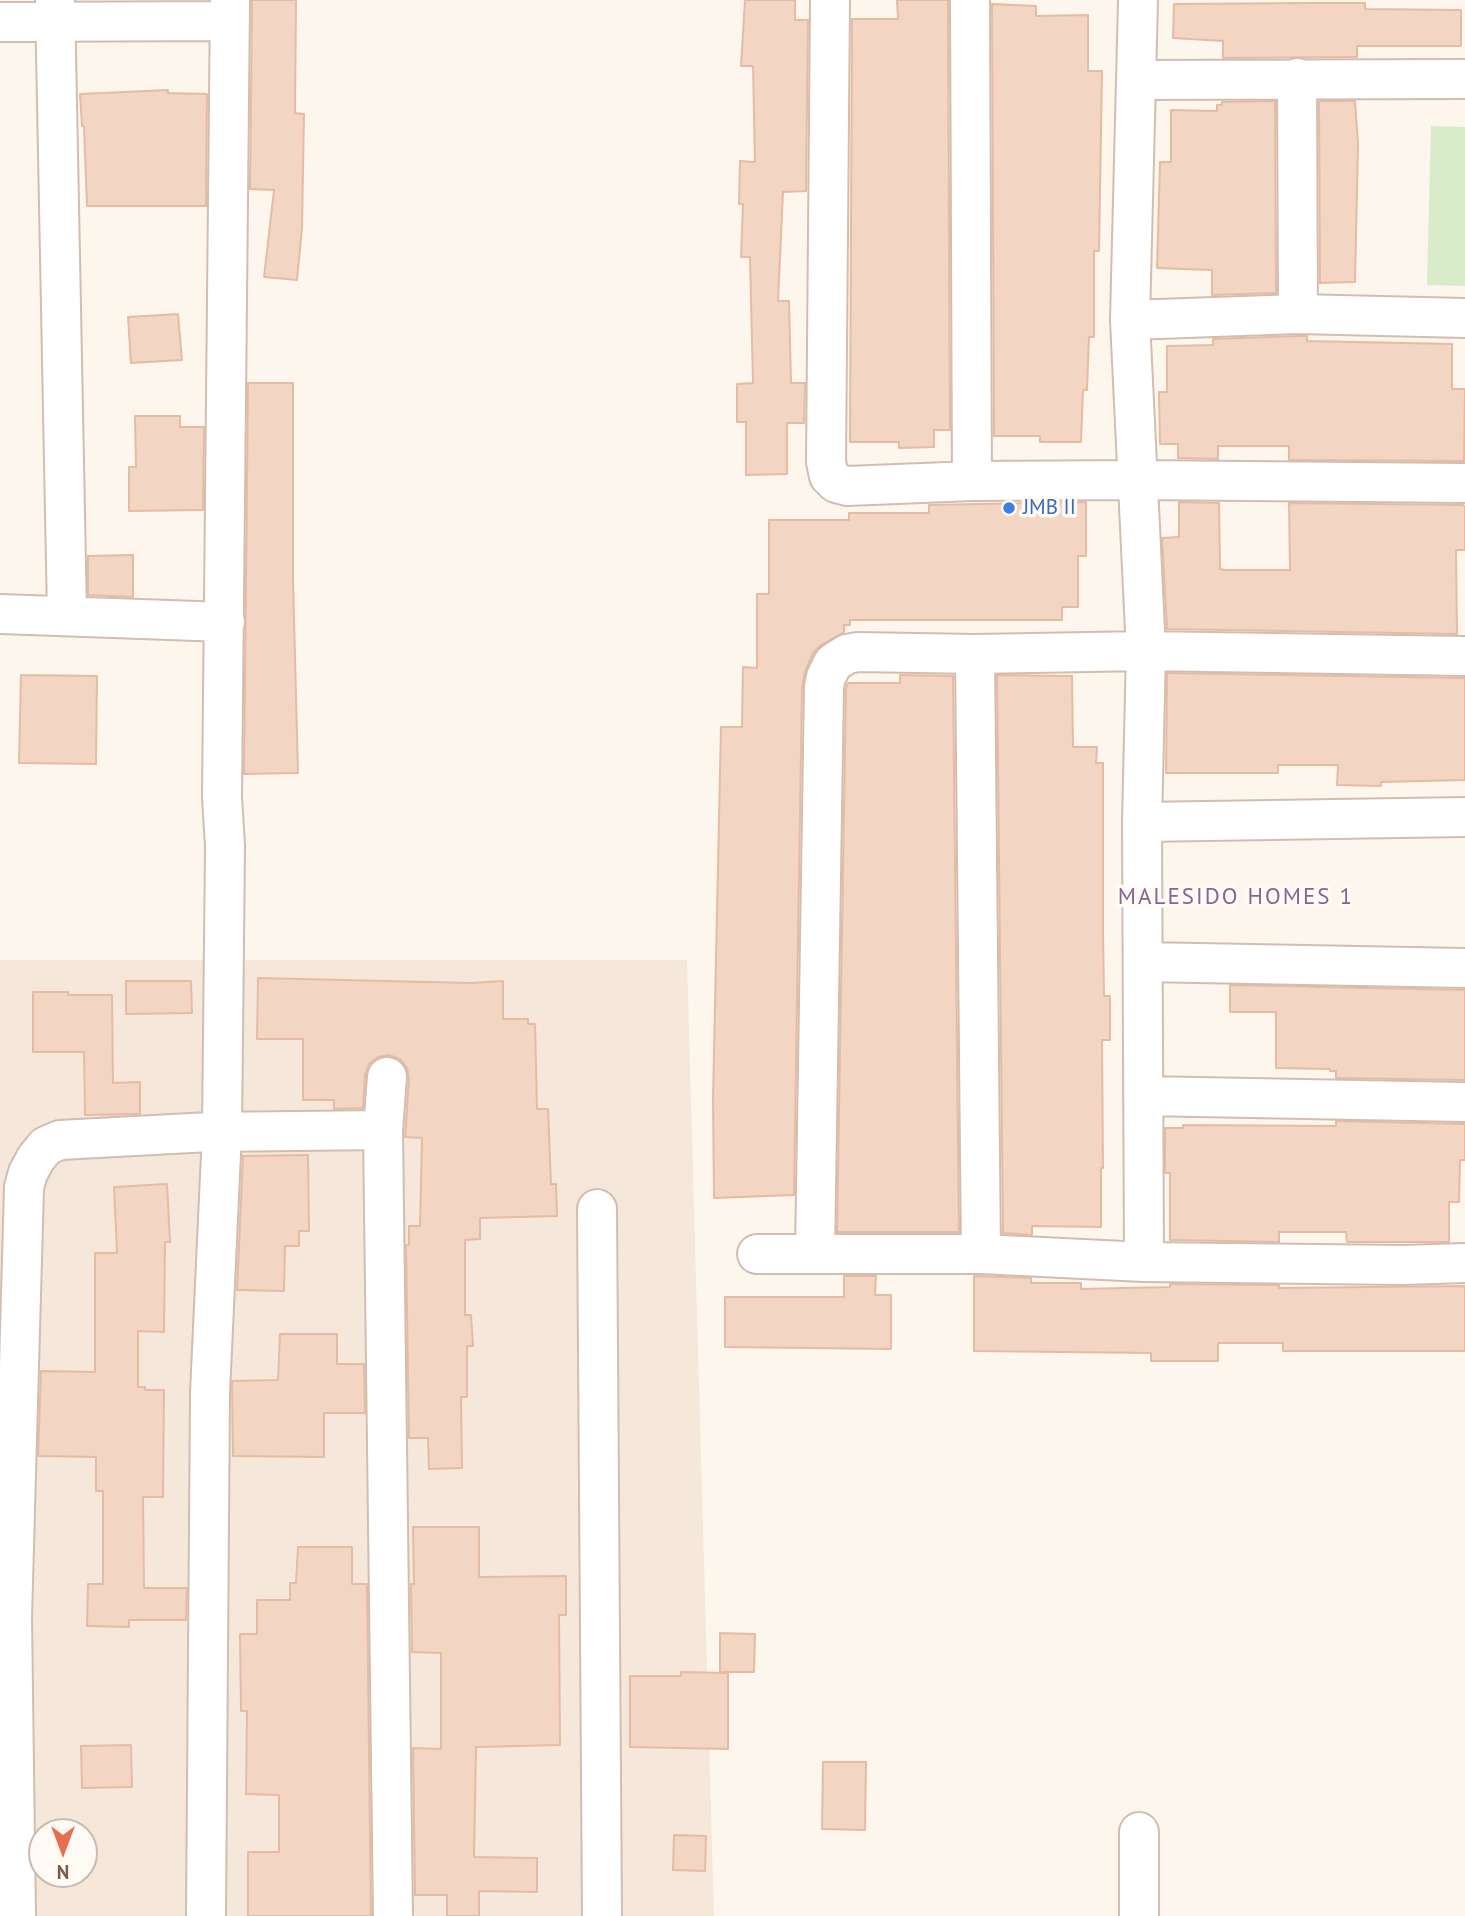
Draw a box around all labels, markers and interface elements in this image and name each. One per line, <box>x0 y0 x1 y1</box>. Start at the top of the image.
place label: JMB II <box>1023 495 1076 521</box>
marker: JMB II <box>1001 500 1017 516</box>
district label: MALESIDO HOMES 1 <box>1120 883 1352 911</box>
north arrow <box>28 1818 98 1888</box>
text: N <box>57 1860 69 1884</box>

